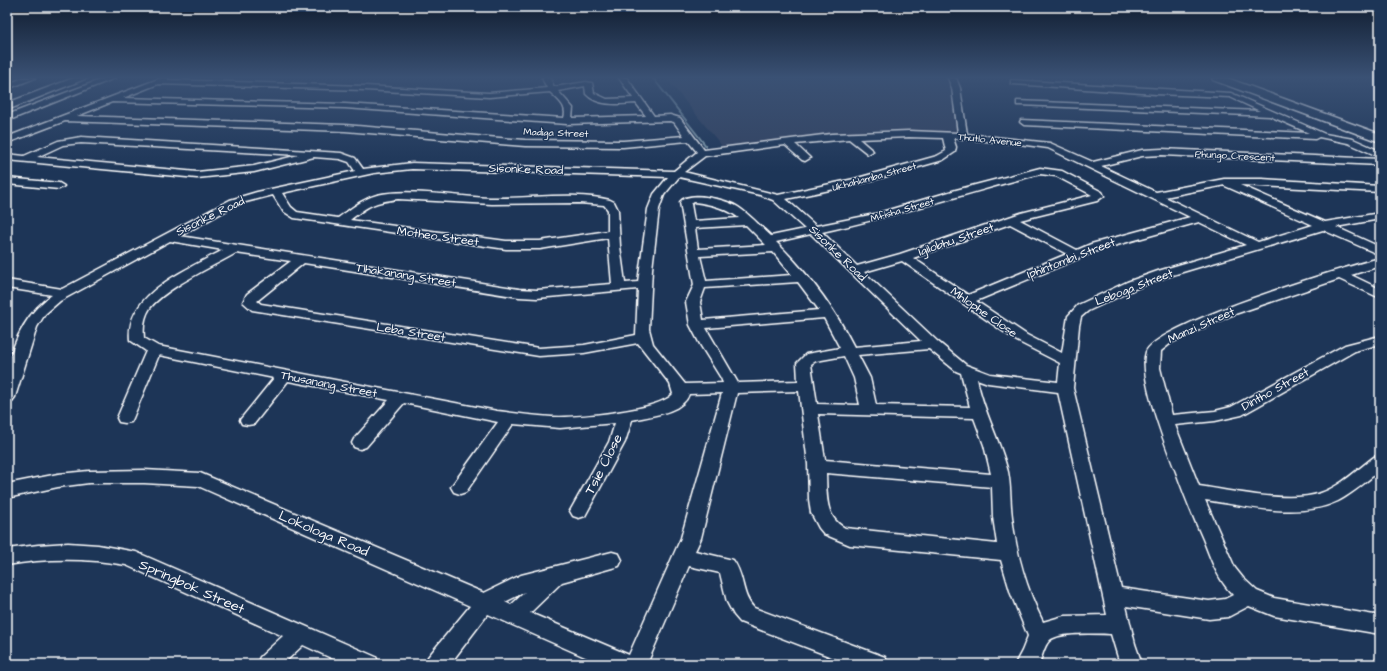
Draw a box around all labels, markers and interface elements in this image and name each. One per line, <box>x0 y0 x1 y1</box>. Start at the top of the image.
street label: Madiga Street <box>523 125 589 142</box>
street label: Thutlo Avenue <box>957 130 1023 150</box>
street label: Phungo Crescent <box>1195 147 1275 166</box>
street label: Ukhahlamba Street <box>831 159 918 195</box>
street label: Sisonke Road <box>488 160 564 179</box>
street label: Sisonke Road <box>173 192 247 240</box>
street label: Mfisha Street <box>869 194 936 226</box>
street label: Igilobhu Street <box>916 219 997 261</box>
street label: Sisonke Road <box>805 221 870 285</box>
street label: Motheo Street <box>396 222 480 251</box>
street label: Iphintombi Street <box>1024 234 1118 283</box>
street label: Tlhakanang Street <box>355 259 457 293</box>
street label: Leboga Street <box>1093 265 1176 311</box>
street label: Mhlophe Close <box>947 283 1021 342</box>
street label: Manzi Street <box>1165 303 1238 348</box>
street label: Leba Street <box>375 319 447 346</box>
street label: Dintho Street <box>1238 364 1312 415</box>
street label: Thusanang Street <box>279 367 379 403</box>
street label: Tsie Close <box>580 430 628 498</box>
street label: Lokologa Road <box>275 506 372 562</box>
street label: Springbok Street <box>135 555 248 619</box>

